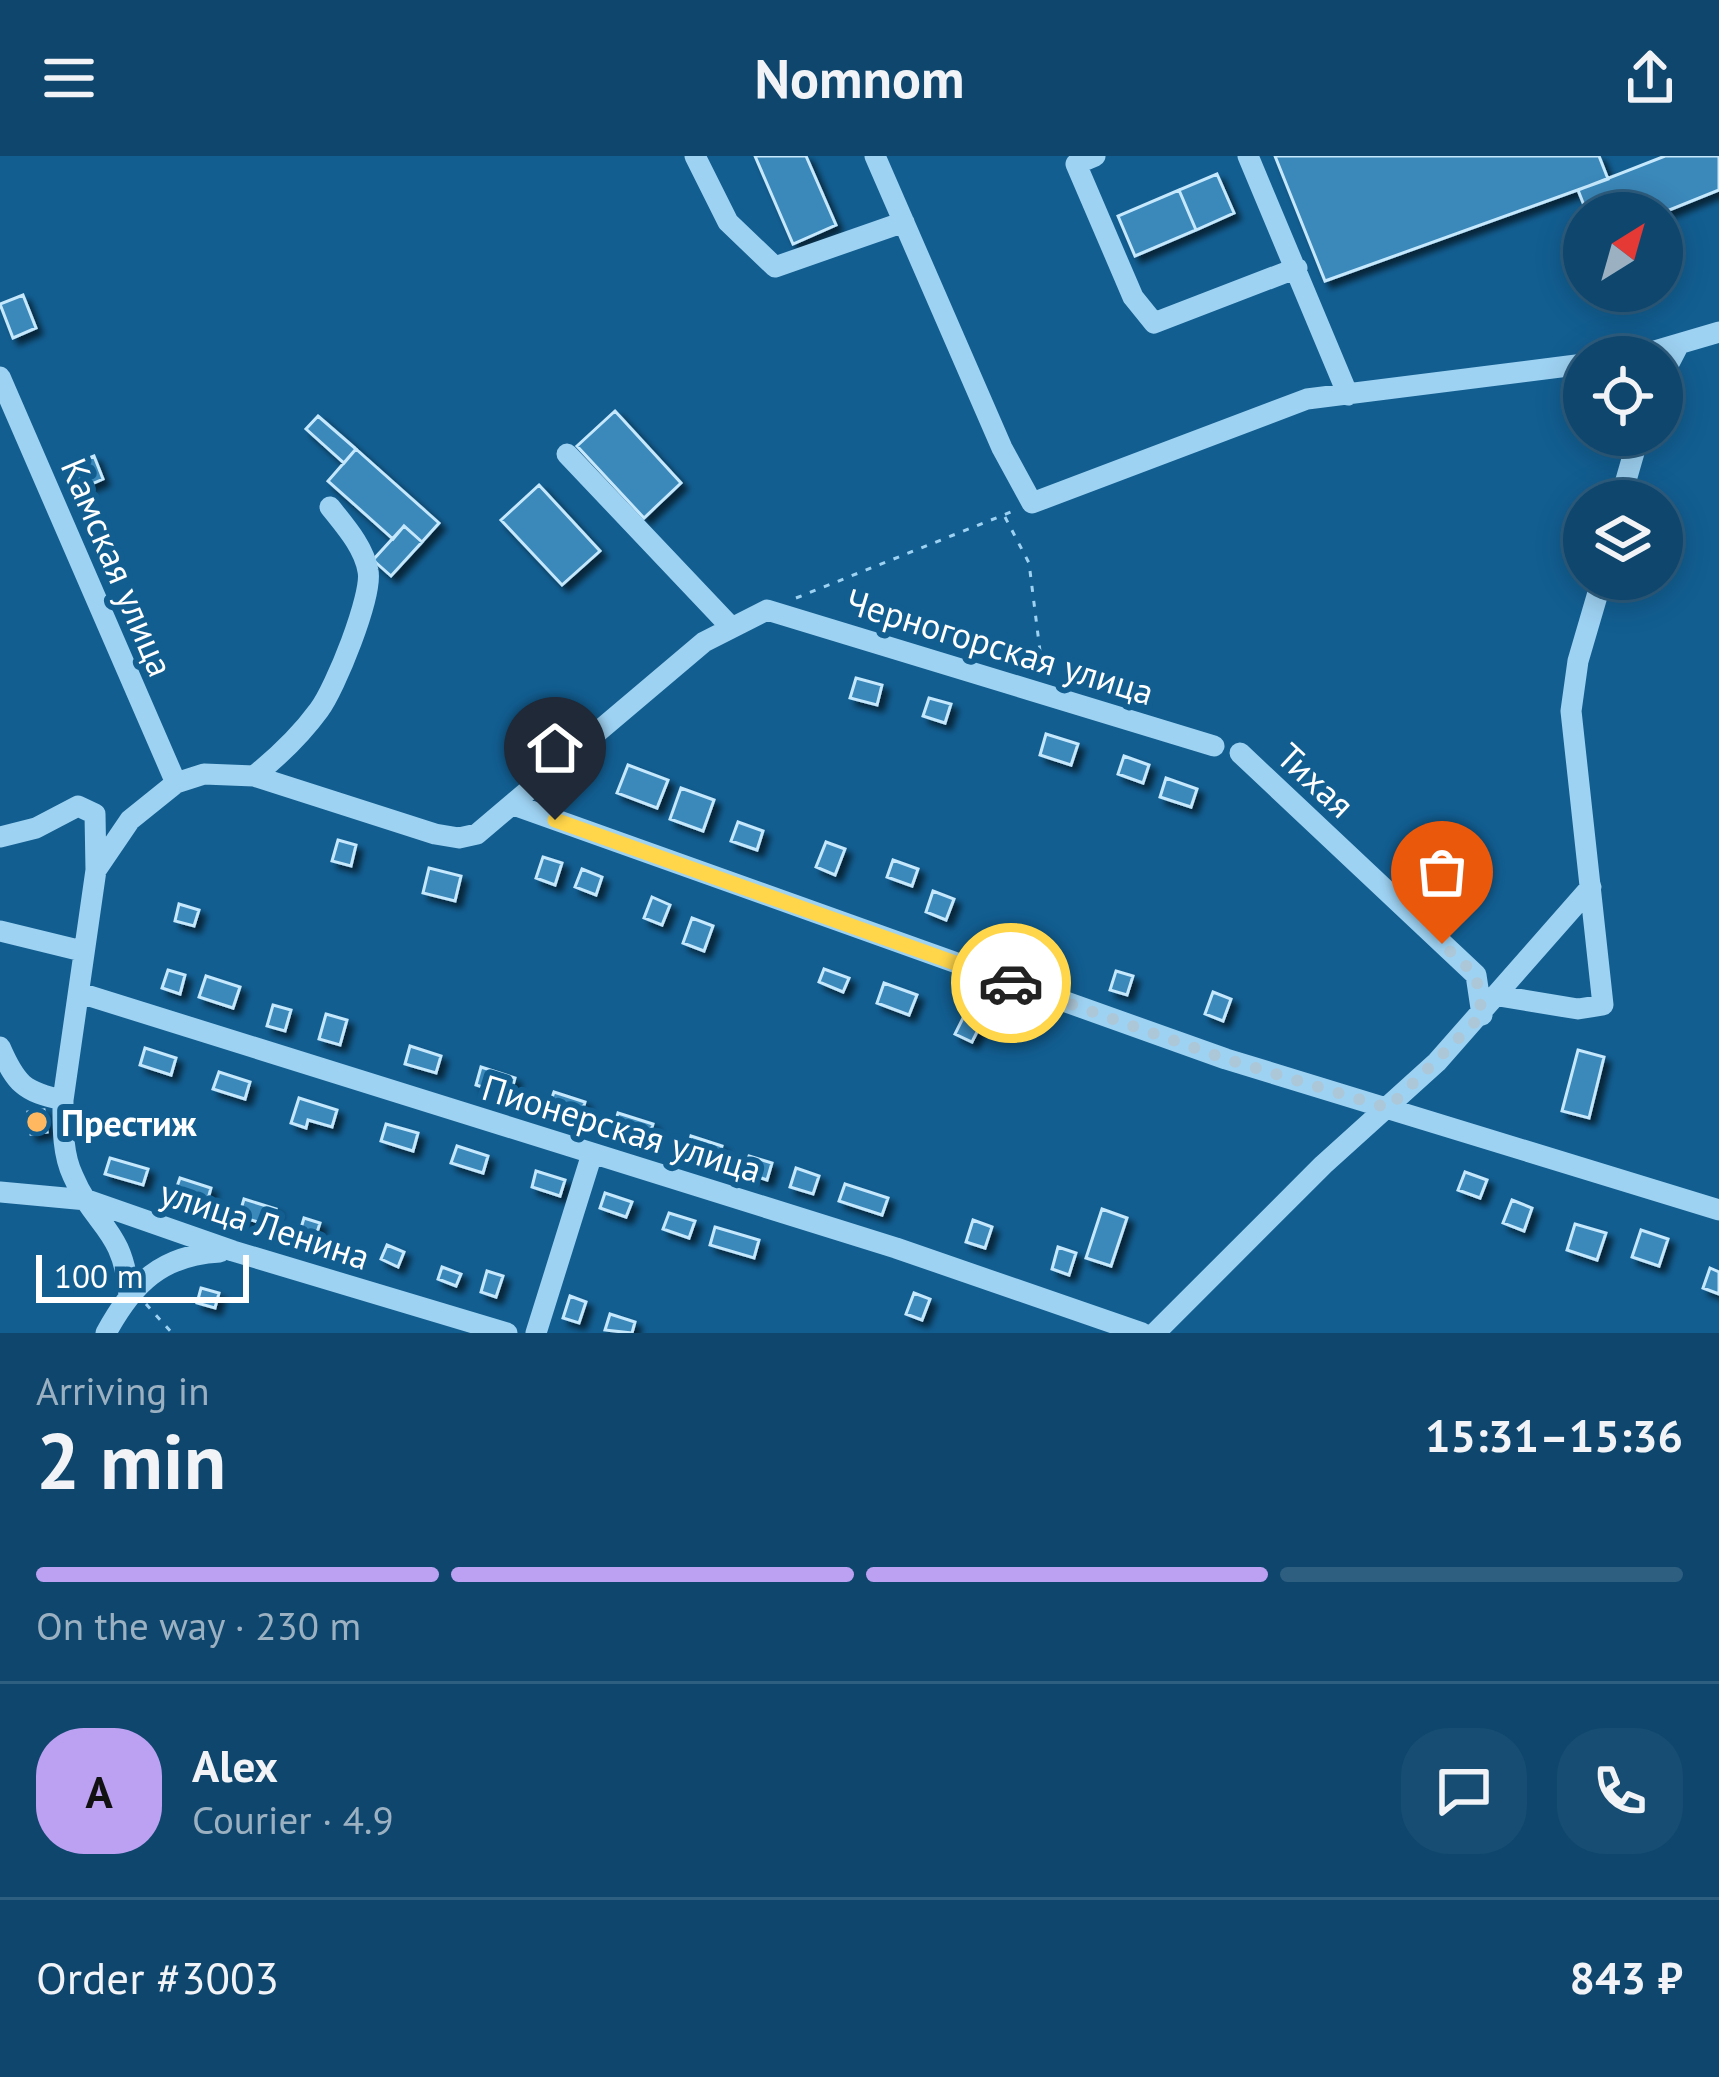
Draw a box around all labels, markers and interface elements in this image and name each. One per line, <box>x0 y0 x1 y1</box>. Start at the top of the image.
text: Nomnom <box>755 43 964 113</box>
icon: menu <box>36 45 102 111</box>
icon: share <box>1617 45 1683 111</box>
north arrow <box>1563 192 1683 312</box>
map controls <box>1563 192 1683 600</box>
button: locate <box>1563 336 1683 456</box>
street label: Камская улица <box>51 451 185 683</box>
button: layers <box>1563 480 1683 600</box>
street label: Черногорская улица <box>840 577 1160 715</box>
pin <box>504 697 606 820</box>
icon: home <box>522 715 588 781</box>
street label: Тихая <box>1267 732 1365 828</box>
pin <box>1391 821 1493 944</box>
icon: bag <box>1409 839 1475 905</box>
courier <box>951 923 1071 1043</box>
icon: car <box>978 950 1044 1016</box>
street label: Пионерская улица <box>477 1063 767 1193</box>
place label: Престиж <box>61 1099 198 1146</box>
marker: Престиж <box>24 1109 50 1135</box>
street label: улица Ленина <box>154 1168 376 1280</box>
scale bar <box>36 1249 249 1302</box>
text: 100 m <box>54 1254 144 1297</box>
text: Arriving in <box>36 1365 210 1416</box>
text: 15:31–15:36 <box>1425 1406 1683 1464</box>
text: 2 min <box>36 1410 226 1511</box>
text: On the way · 230 m <box>36 1600 361 1651</box>
button: chat <box>1401 1728 1527 1854</box>
button: phone <box>1557 1728 1683 1854</box>
text: Alex <box>192 1736 278 1794</box>
text: A <box>85 1762 113 1820</box>
text: Courier · 4.9 <box>192 1794 394 1845</box>
text: Order #3003 <box>36 1948 279 2006</box>
text: 843 ₽ <box>1570 1948 1683 2006</box>

